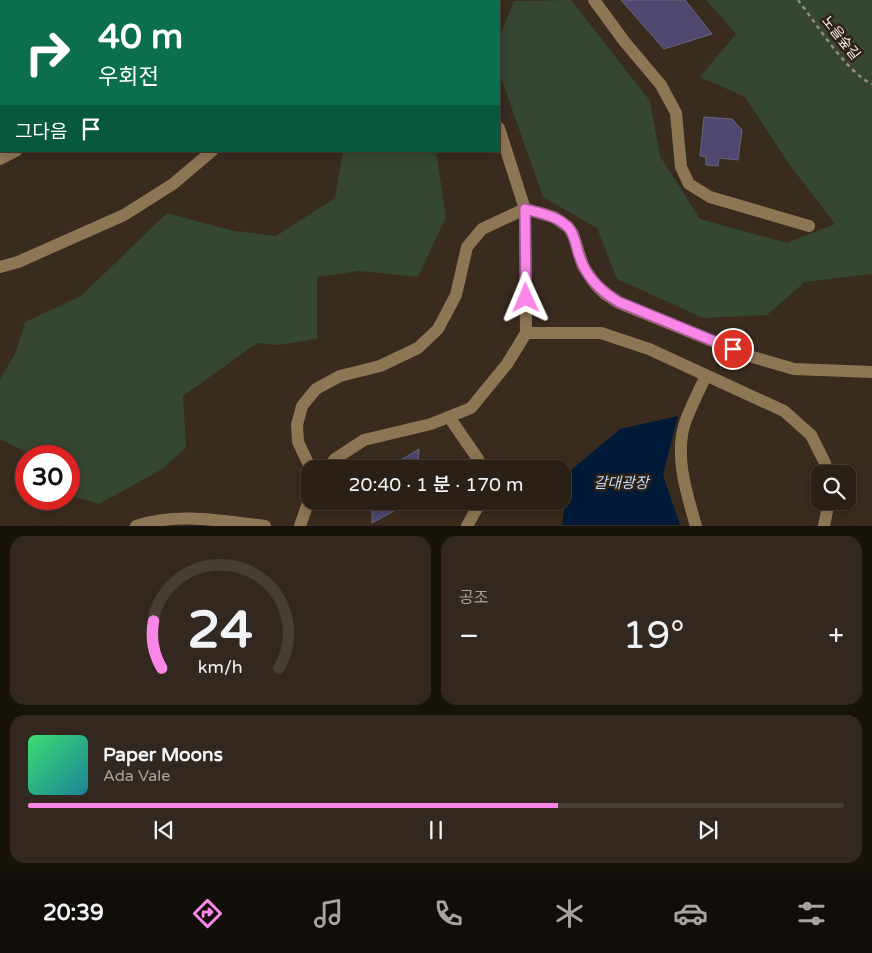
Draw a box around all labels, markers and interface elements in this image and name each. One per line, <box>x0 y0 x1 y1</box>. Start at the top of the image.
street label: 노을숲길 <box>818 13 864 63</box>
text: 40 m <box>98 16 183 58</box>
icon: right <box>15 20 80 85</box>
text: 우회전 <box>98 64 159 90</box>
icon: arrive <box>77 115 105 143</box>
text: 그다음 <box>15 121 67 143</box>
position arrow <box>499 271 551 323</box>
pin <box>712 328 754 370</box>
icon: arrive <box>719 335 747 363</box>
speed limit sign: 30 <box>15 445 80 510</box>
map controls <box>811 465 856 510</box>
button: search <box>811 465 856 510</box>
text: 20:40 · 1 분 · 170 m <box>349 474 523 496</box>
water label: 갈대광장 <box>593 474 651 492</box>
text: 공조 <box>459 588 488 608</box>
text: 24 <box>188 599 253 662</box>
text: 19° <box>623 613 685 659</box>
text: − <box>459 619 479 653</box>
text: + <box>828 619 844 653</box>
text: km/h <box>198 657 243 678</box>
text: Paper Moons <box>103 744 223 766</box>
text: Ada Vale <box>103 766 170 786</box>
icon: previous <box>150 816 178 844</box>
icon: pause <box>422 816 450 844</box>
icon: next <box>694 816 722 844</box>
icon: directions <box>190 896 225 931</box>
icon: music <box>311 896 346 931</box>
icon: phone <box>431 896 466 931</box>
icon: climate <box>552 896 587 931</box>
icon: car <box>673 896 708 931</box>
icon: filters <box>794 896 829 931</box>
text: 20:39 <box>43 900 104 926</box>

